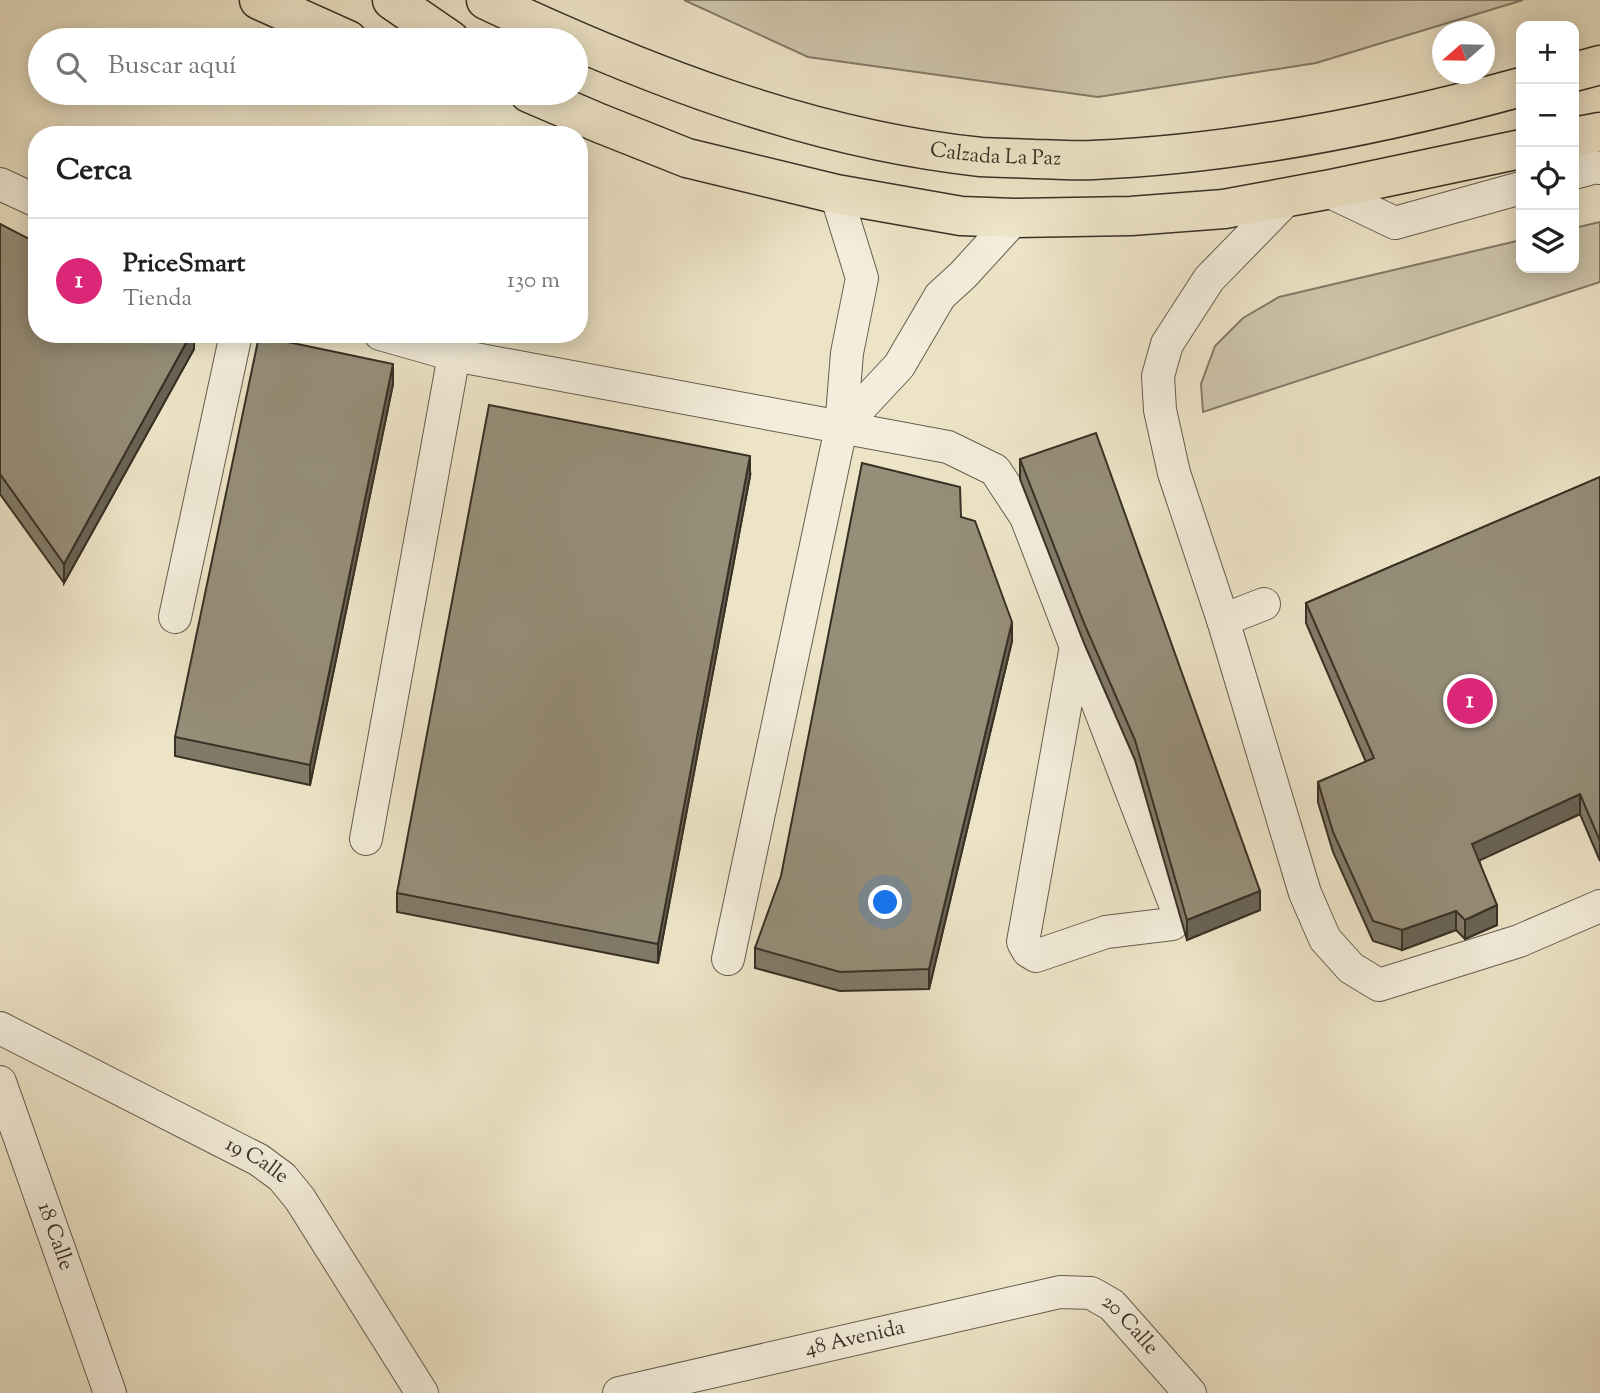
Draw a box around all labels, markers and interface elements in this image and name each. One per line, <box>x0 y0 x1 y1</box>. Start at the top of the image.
north arrow <box>1432 21 1495 84</box>
map controls <box>1516 21 1579 273</box>
button: + <box>1516 21 1579 84</box>
search box <box>28 28 588 105</box>
icon: search <box>52 48 90 86</box>
text: Buscar aquí <box>108 48 237 85</box>
button: − <box>1516 84 1579 147</box>
street label: Calzada La Paz <box>928 135 1062 175</box>
button: locate <box>1516 147 1579 210</box>
text: Cerca <box>56 150 132 193</box>
button: layers <box>1516 210 1579 273</box>
text: PriceSmart <box>123 246 245 283</box>
text: 1 <box>75 265 83 298</box>
text: 130 m <box>507 265 560 298</box>
text: Tienda <box>123 283 192 316</box>
pin: 1 <box>1447 675 1493 727</box>
your location <box>868 885 902 919</box>
street label: 19 Calle <box>220 1130 294 1192</box>
street label: 18 Calle <box>29 1199 80 1275</box>
street label: 20 Calle <box>1096 1287 1165 1362</box>
street label: 48 Avenida <box>802 1313 908 1365</box>

